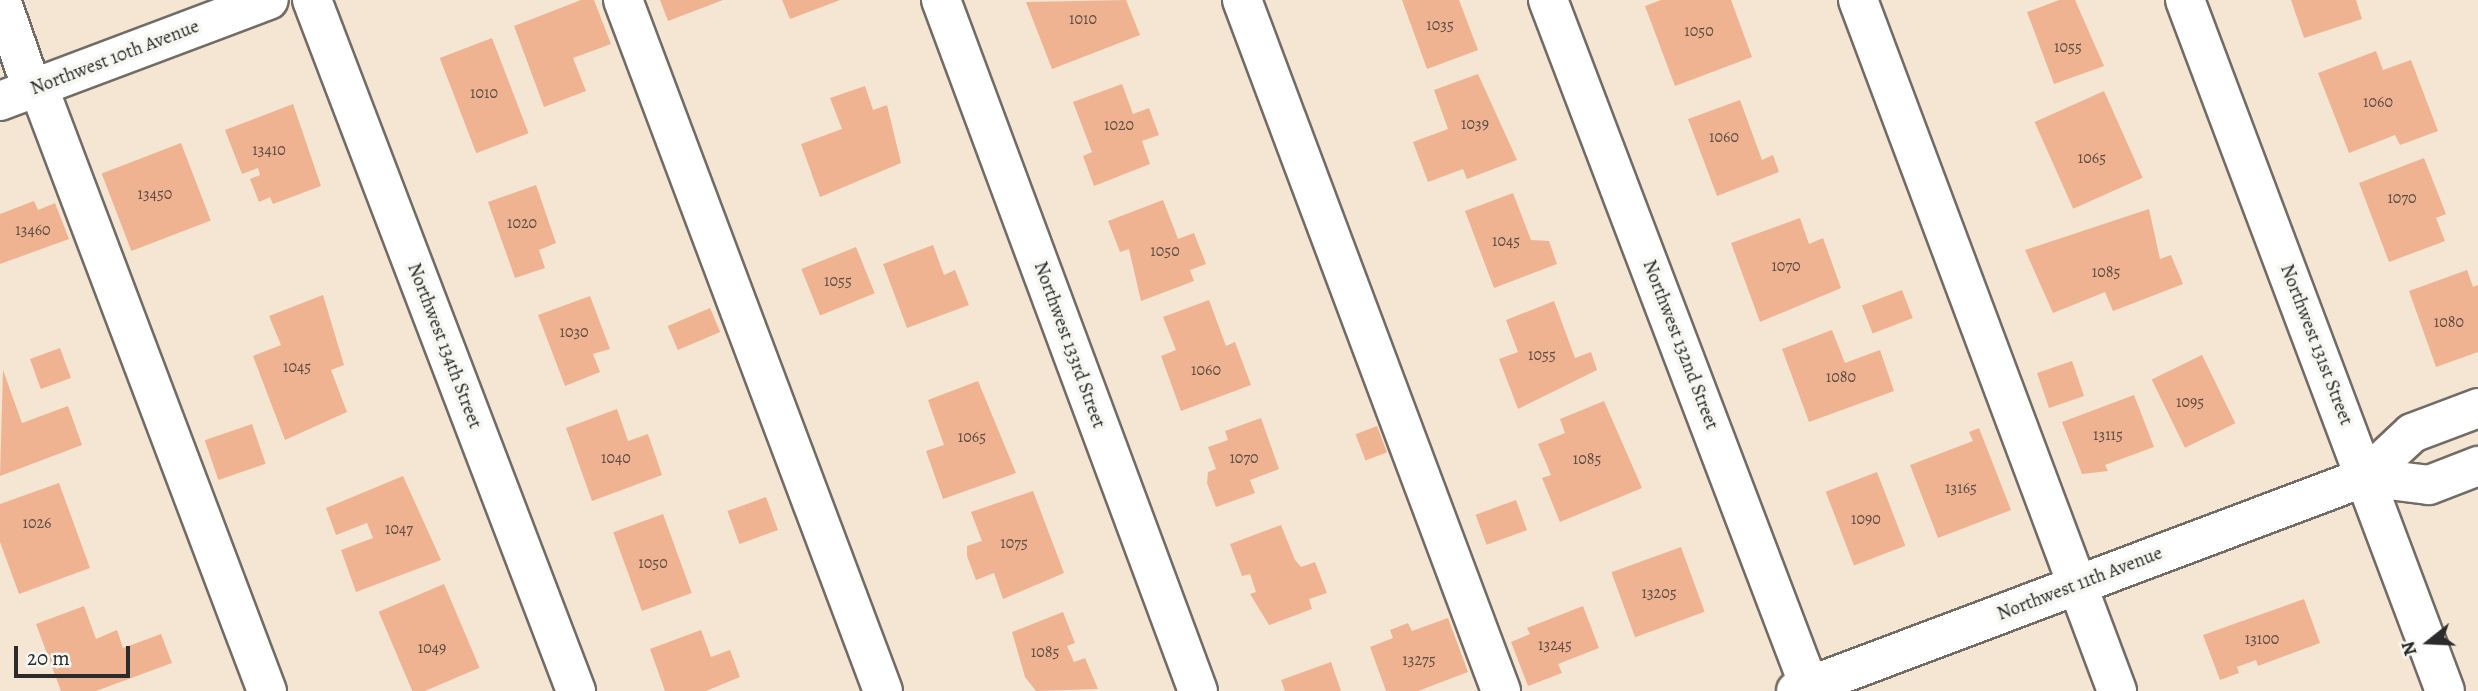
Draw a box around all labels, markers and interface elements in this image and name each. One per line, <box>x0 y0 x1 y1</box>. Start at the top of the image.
house number: 1010 <box>1069 9 1097 29</box>
street label: Northwest 10th Avenue <box>27 15 203 101</box>
house number: 1035 <box>1426 15 1454 35</box>
house number: 1050 <box>1684 21 1714 41</box>
house number: 1055 <box>2054 37 2082 57</box>
house number: 1010 <box>470 83 498 103</box>
house number: 1060 <box>2363 92 2393 112</box>
house number: 1039 <box>1461 114 1489 134</box>
house number: 1020 <box>1104 115 1134 135</box>
house number: 1060 <box>1709 127 1739 147</box>
house number: 13410 <box>252 140 286 160</box>
house number: 1065 <box>2078 148 2106 168</box>
house number: 13450 <box>138 184 172 204</box>
house number: 1070 <box>2387 188 2417 208</box>
house number: 1020 <box>507 213 537 233</box>
house number: 13460 <box>15 220 51 240</box>
house number: 1045 <box>1492 231 1520 251</box>
house number: 1050 <box>1150 241 1180 261</box>
house number: 1070 <box>1771 256 1801 276</box>
street label: Northwest 132nd Street <box>1637 257 1723 433</box>
street label: Northwest 133rd Street <box>1028 259 1110 431</box>
street label: Northwest 134th Street <box>402 260 486 432</box>
street label: Northwest 131st Street <box>2275 261 2357 429</box>
house number: 1085 <box>2092 262 2120 282</box>
house number: 1055 <box>824 271 852 291</box>
house number: 1080 <box>2434 312 2464 332</box>
house number: 1030 <box>559 322 589 342</box>
house number: 1055 <box>1528 345 1556 365</box>
house number: 1045 <box>283 357 311 377</box>
house number: 1060 <box>1191 360 1221 380</box>
house number: 1080 <box>1826 367 1856 387</box>
house number: 1095 <box>2176 392 2204 412</box>
house number: 13115 <box>2093 425 2123 445</box>
house number: 1065 <box>958 427 986 447</box>
house number: 1040 <box>601 448 631 468</box>
house number: 1070 <box>1229 448 1259 468</box>
house number: 1085 <box>1573 449 1601 469</box>
house number: 13165 <box>1945 478 1977 498</box>
house number: 1090 <box>1851 509 1881 529</box>
house number: 1026 <box>23 513 51 533</box>
house number: 1047 <box>385 519 413 539</box>
house number: 1075 <box>1000 533 1028 553</box>
street label: Northwest 11th Avenue <box>1994 542 2166 626</box>
house number: 1050 <box>638 553 668 573</box>
house number: 13205 <box>1641 583 1677 603</box>
north arrow <box>2394 607 2464 677</box>
house number: 13100 <box>2245 629 2279 649</box>
scale bar <box>18 632 133 676</box>
house number: 13245 <box>1538 635 1572 655</box>
house number: 1049 <box>418 638 446 658</box>
text: N <box>2395 638 2424 659</box>
house number: 1085 <box>1031 642 1059 662</box>
text: 20 m <box>27 644 70 672</box>
house number: 13275 <box>1402 650 1436 670</box>

